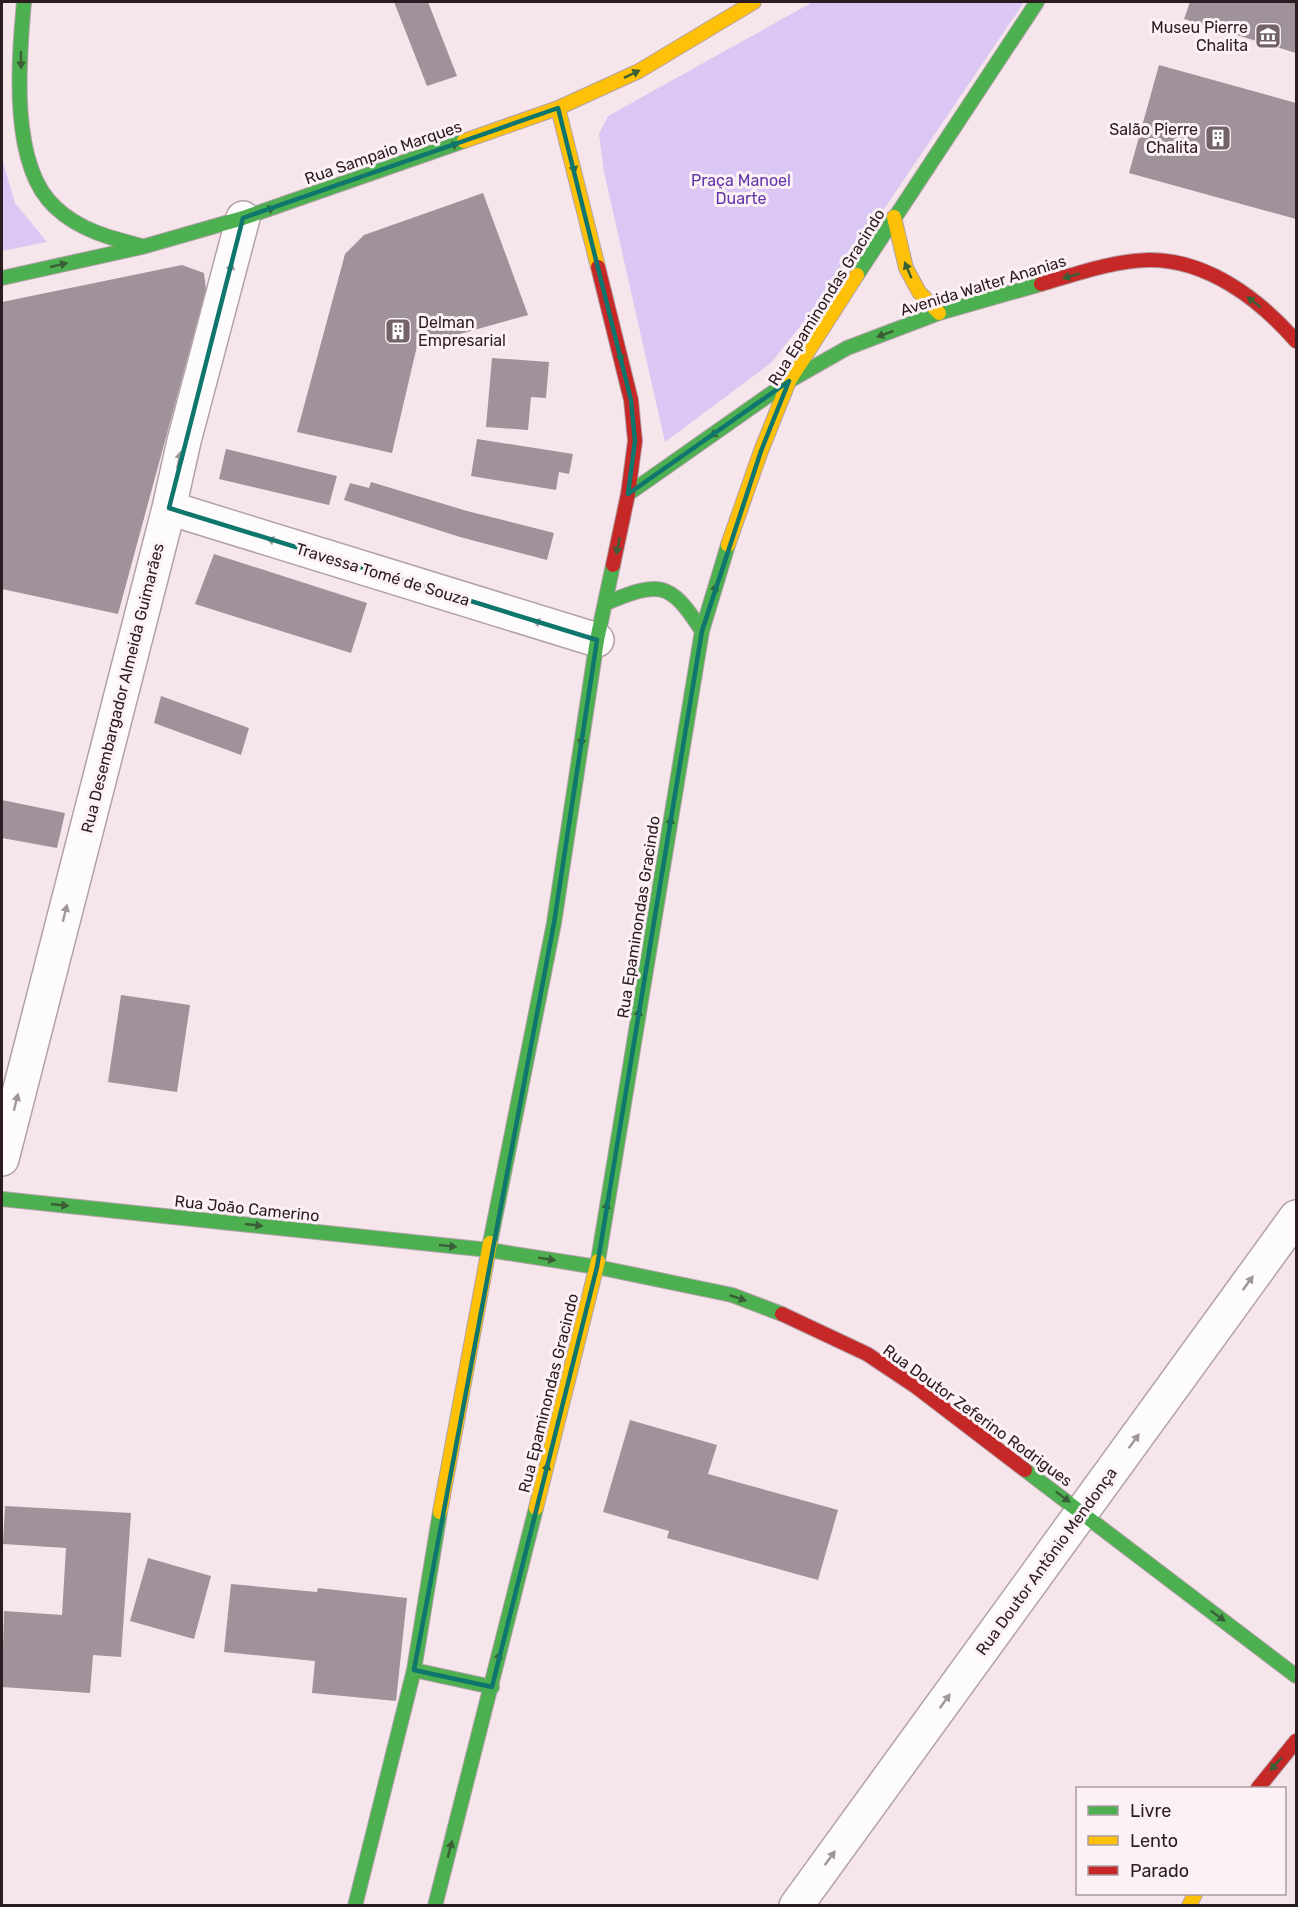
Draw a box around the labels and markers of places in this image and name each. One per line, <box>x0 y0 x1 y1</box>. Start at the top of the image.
place label: Museu Pierre Chalita <box>1151 18 1248 55</box>
museum icon: Museu Pierre Chalita <box>1253 21 1283 51</box>
place label: Salão Pierre Chalita <box>1109 120 1198 157</box>
building icon: Salão Pierre Chalita <box>1203 123 1233 153</box>
place label: Delman Empresarial <box>418 313 506 350</box>
building icon: Delman Empresarial <box>383 316 413 346</box>

